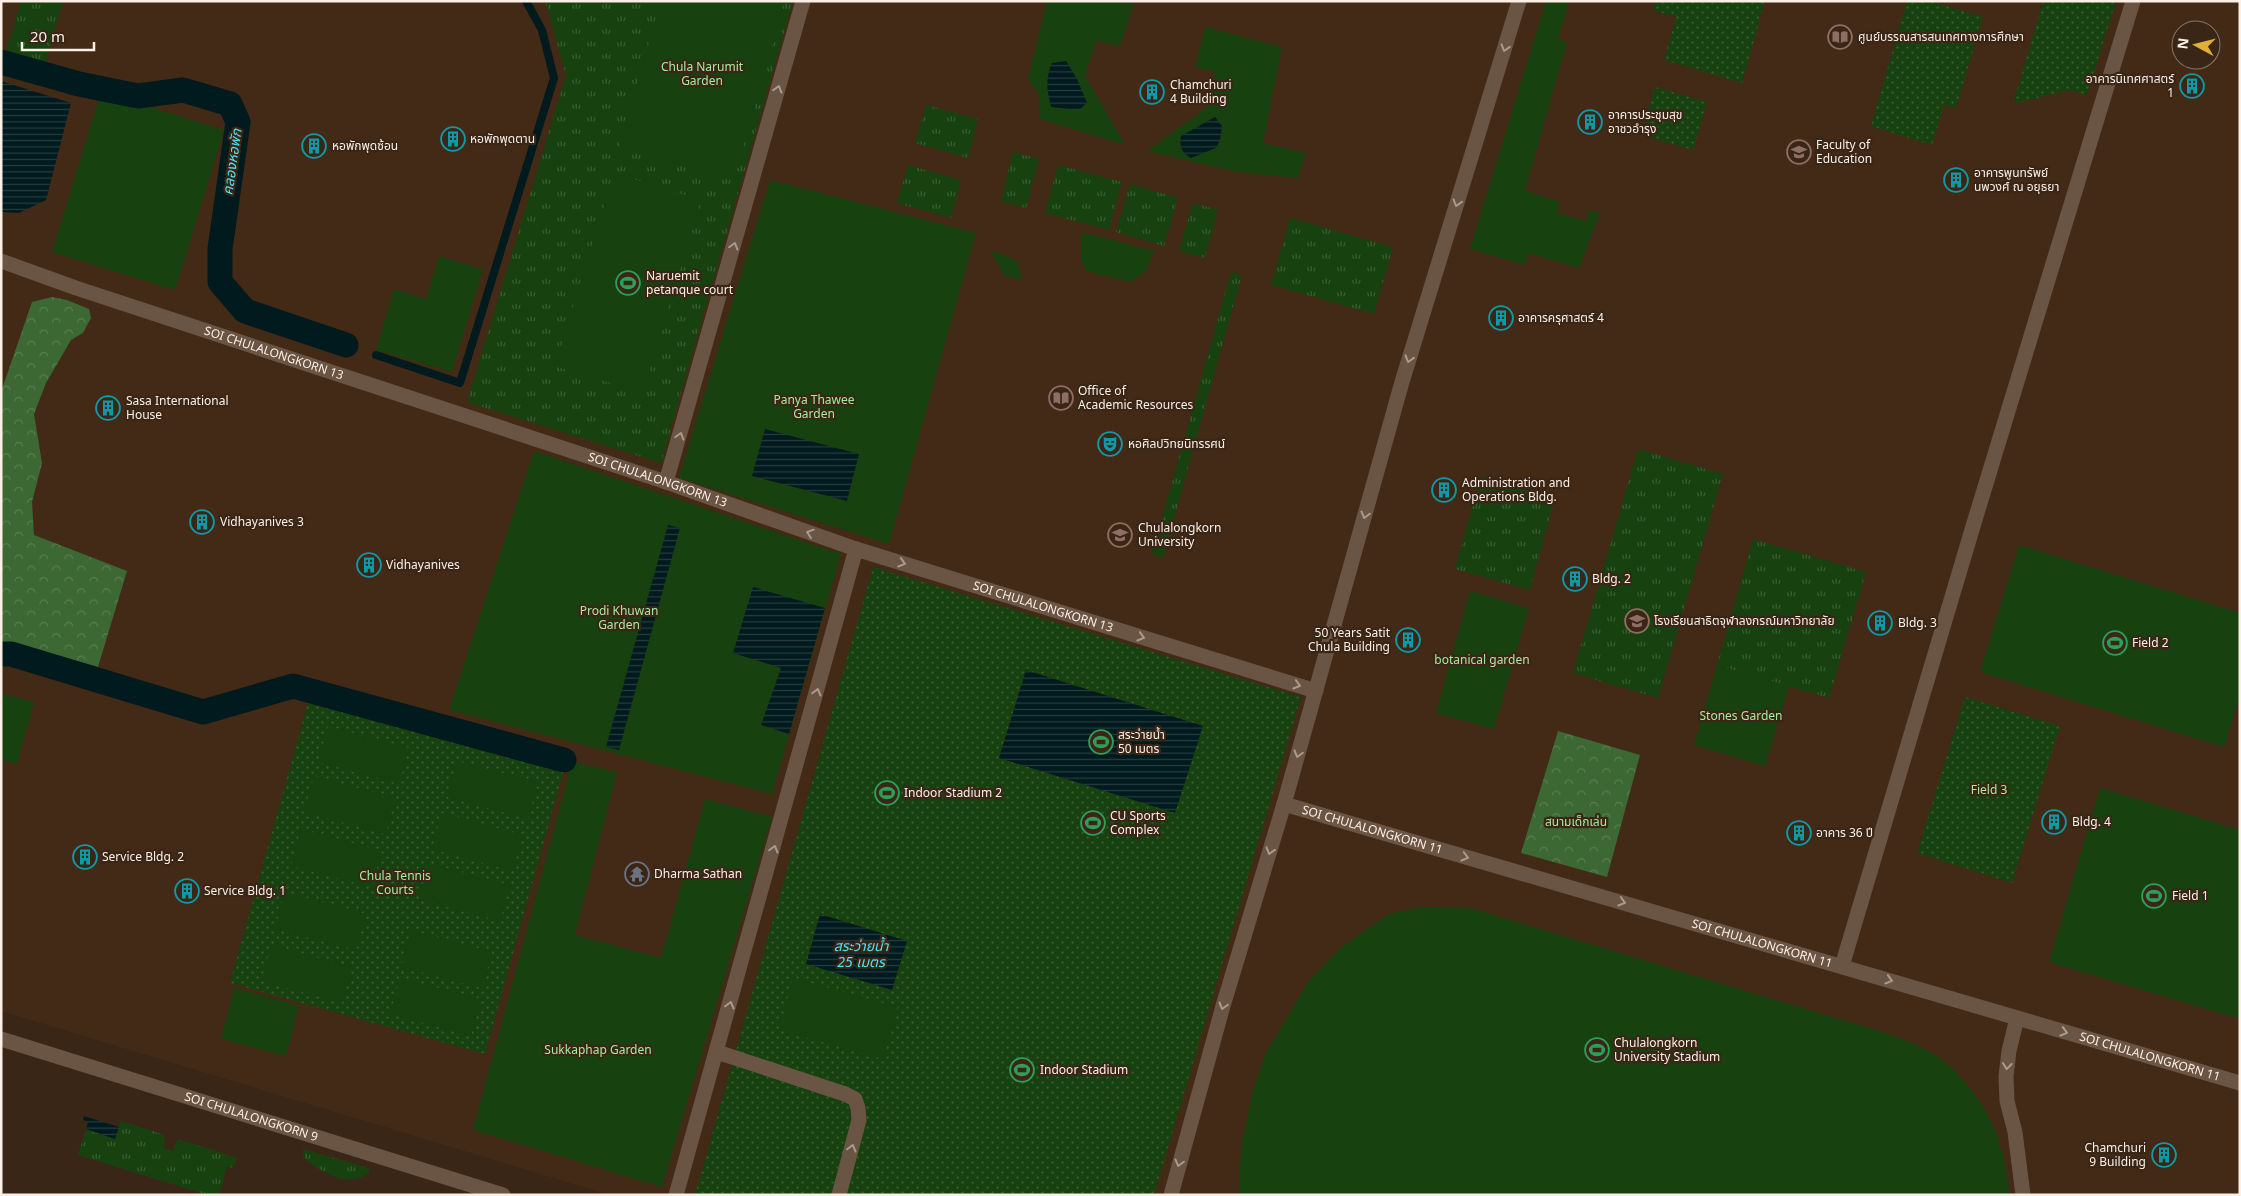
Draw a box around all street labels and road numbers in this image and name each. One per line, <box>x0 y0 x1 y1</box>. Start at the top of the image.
street label: SOI CHULALONGKORN 13 <box>202 322 346 383</box>
street label: SOI CHULALONGKORN 13 <box>586 448 730 511</box>
street label: SOI CHULALONGKORN 13 <box>971 577 1115 636</box>
street label: SOI CHULALONGKORN 11 <box>1300 801 1445 858</box>
street label: SOI CHULALONGKORN 11 <box>1690 914 1835 972</box>
street label: SOI CHULALONGKORN 11 <box>2078 1028 2222 1085</box>
street label: SOI CHULALONGKORN 9 <box>182 1088 320 1145</box>

